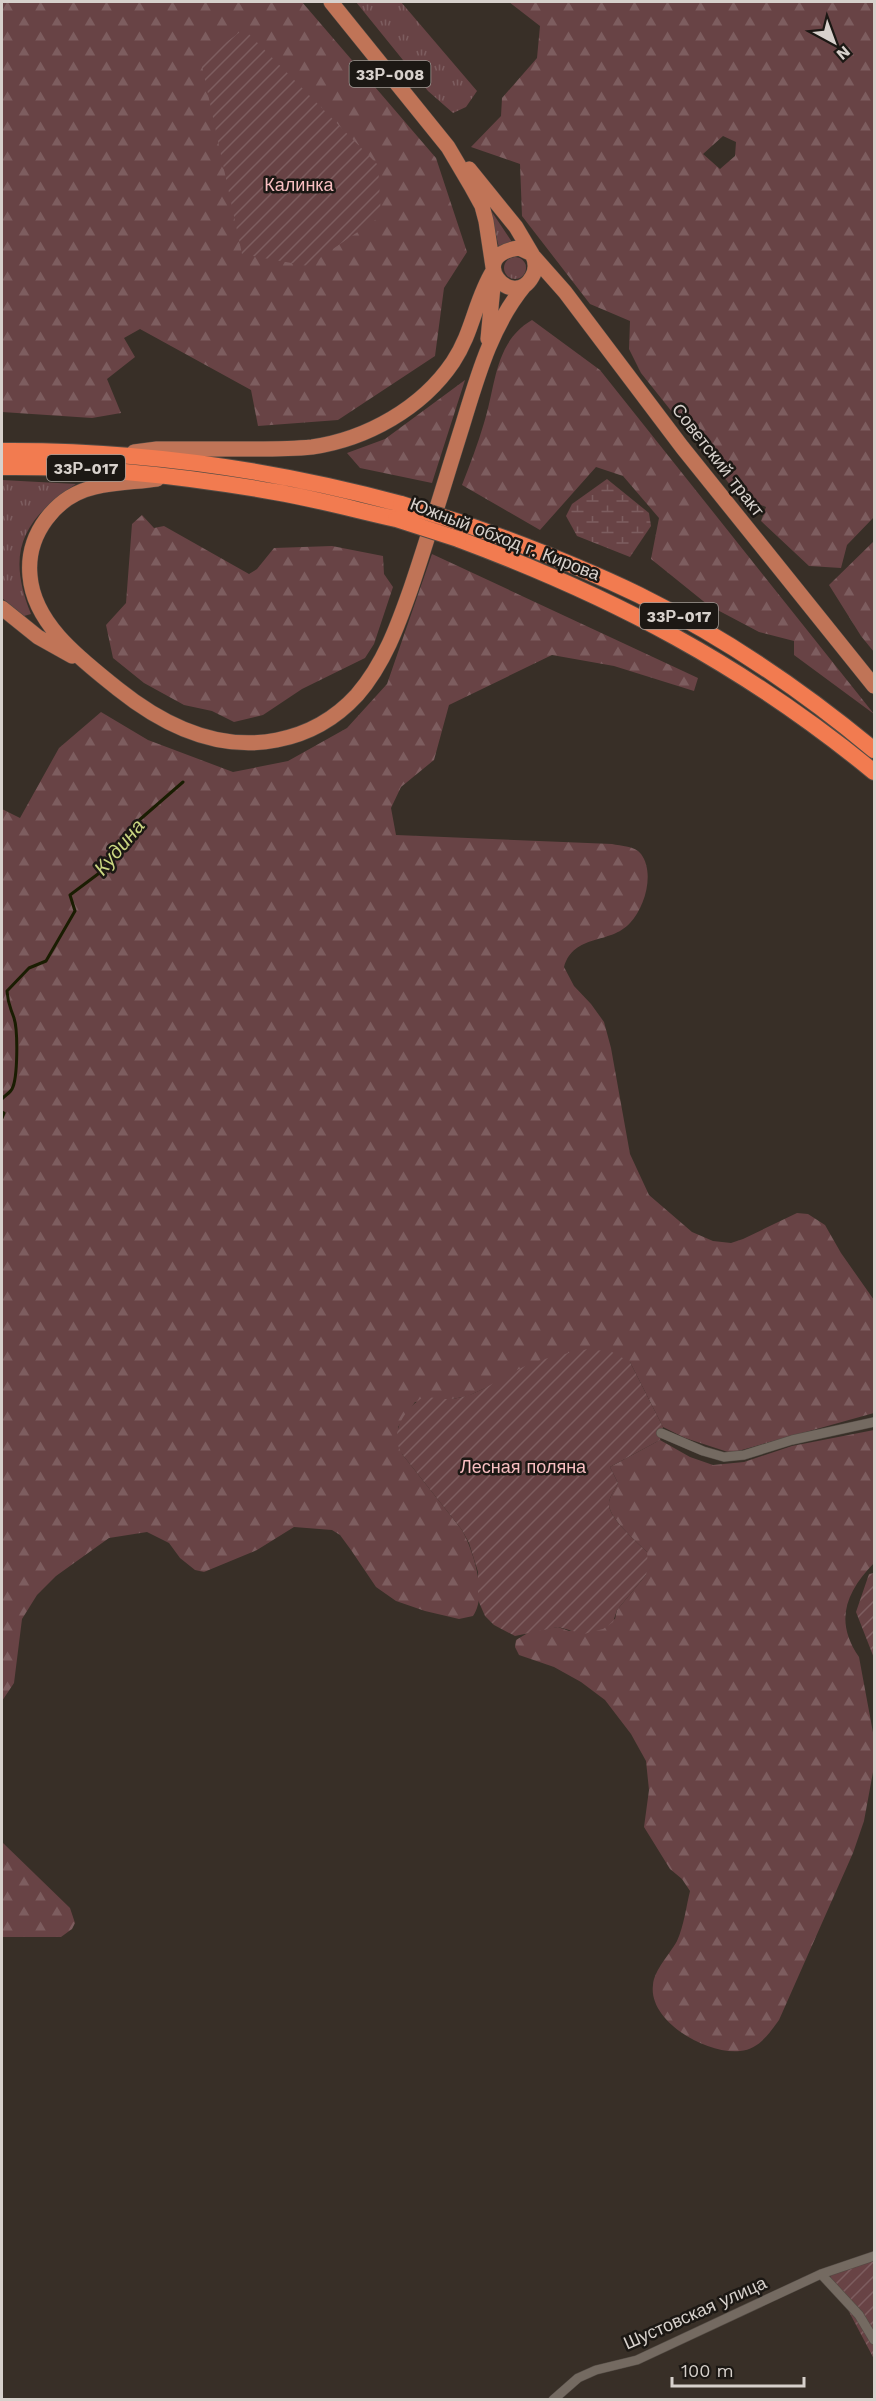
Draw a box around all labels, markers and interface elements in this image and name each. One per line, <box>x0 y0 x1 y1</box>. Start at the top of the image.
north arrow <box>804 12 864 72</box>
text: N <box>833 42 854 64</box>
road number: 33Р-008 <box>350 61 430 87</box>
park label: Калинка <box>264 174 335 195</box>
street label: Советский тракт <box>668 399 769 520</box>
road number: 33Р-017 <box>47 455 125 481</box>
street label: Южный обход г. Кирова <box>407 493 604 585</box>
road number: 33Р-017 <box>640 603 718 629</box>
water label: Кудина <box>89 814 149 880</box>
park label: Лесная поляна <box>460 1456 587 1477</box>
street label: Шустовская улица <box>620 2271 770 2354</box>
scale bar <box>672 2350 804 2388</box>
text: 100 m <box>681 2360 734 2381</box>

